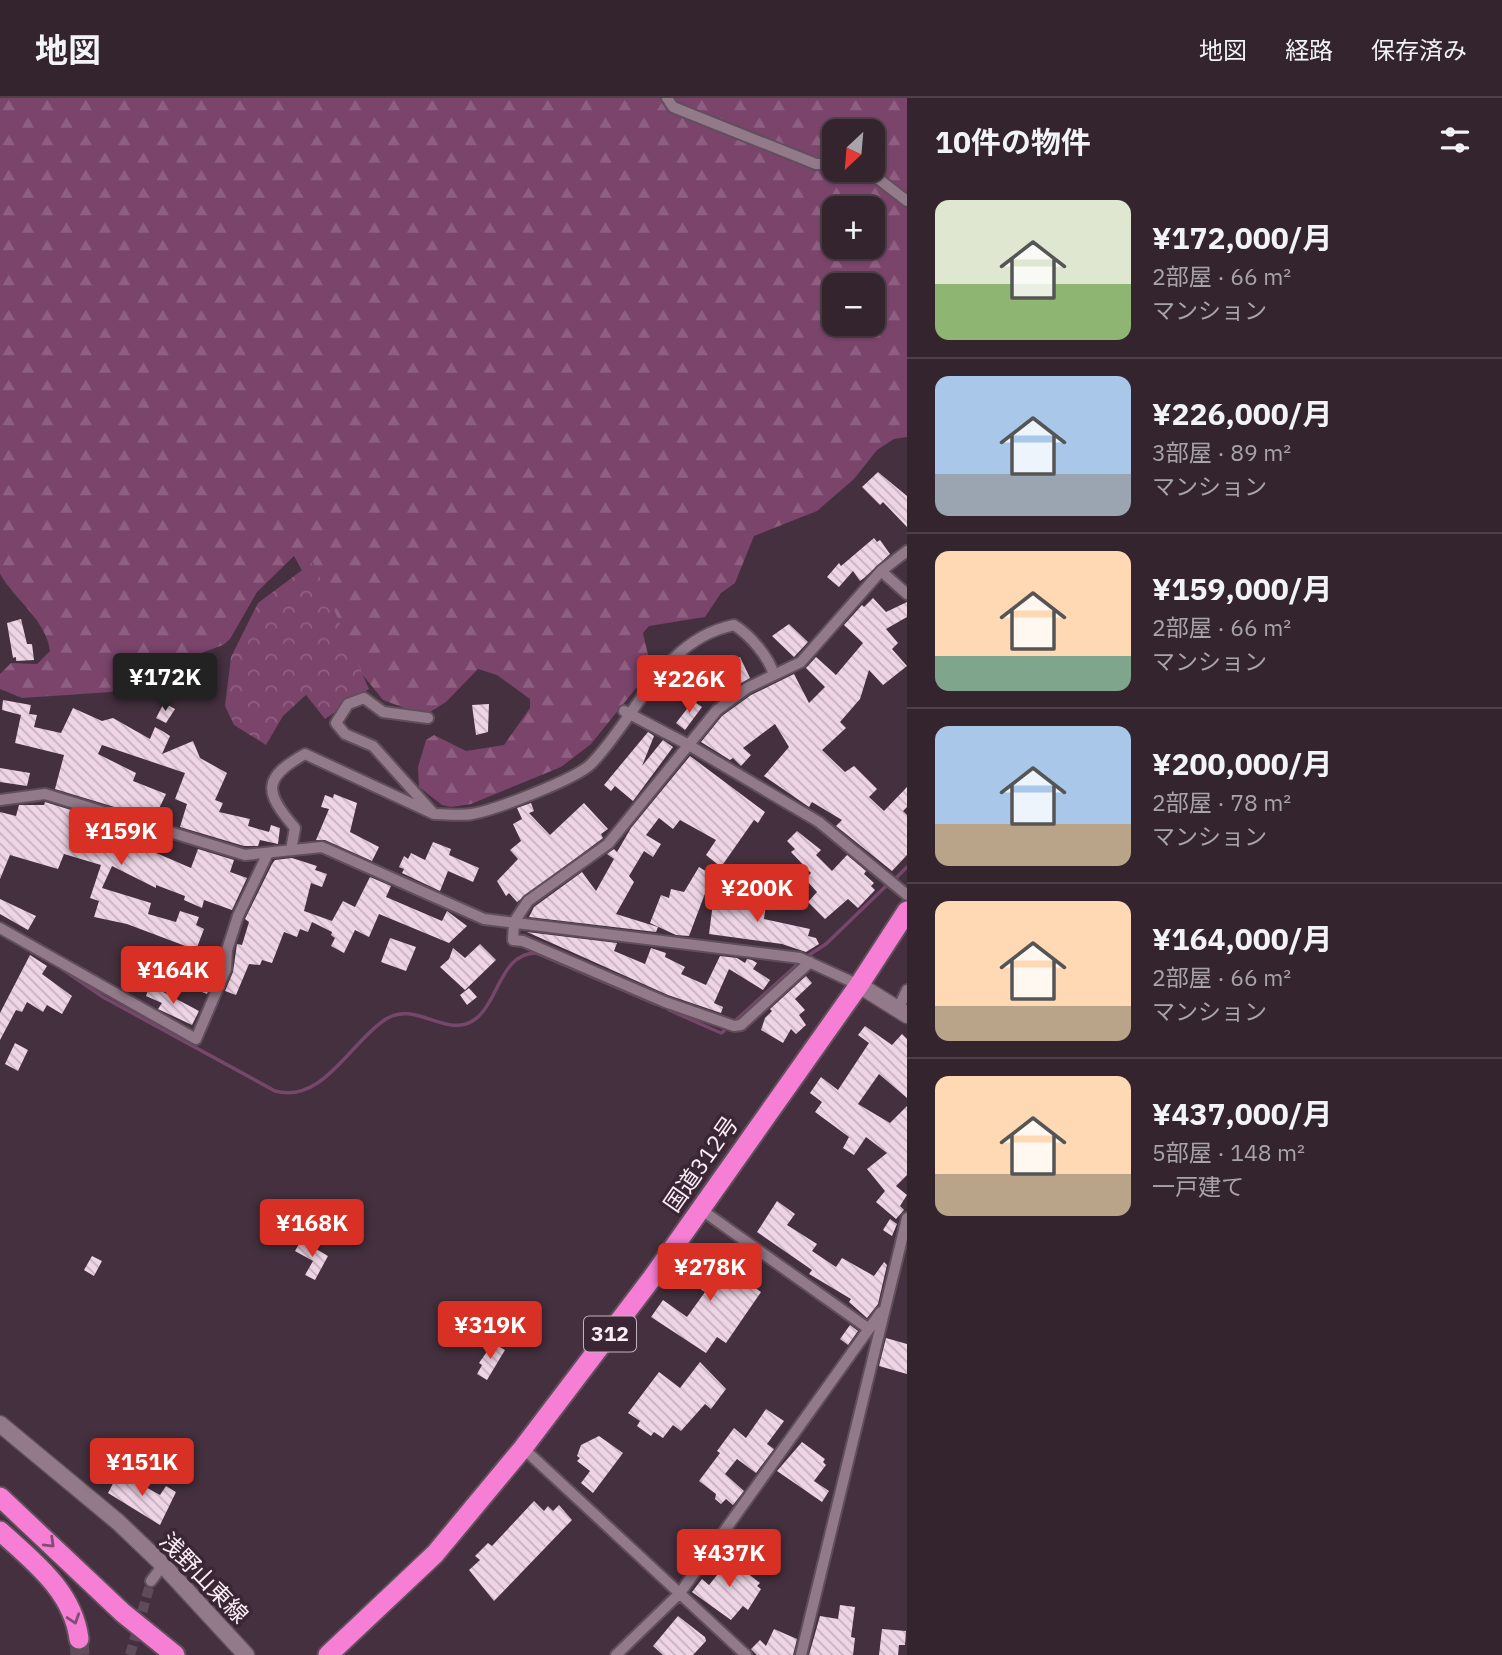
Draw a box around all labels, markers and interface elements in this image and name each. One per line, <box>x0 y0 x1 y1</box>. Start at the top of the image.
text: 地図 <box>35 28 101 71</box>
text: 地図 <box>1199 34 1247 66</box>
text: 経路 <box>1285 34 1333 66</box>
text: 保存済み <box>1371 34 1467 66</box>
north arrow <box>822 119 886 182</box>
map controls <box>822 119 885 336</box>
icon: filters <box>1436 121 1474 159</box>
text: 10件の物件 <box>935 122 1091 161</box>
button: + <box>822 196 885 259</box>
text: ¥172,000/月 <box>1152 218 1333 257</box>
icon: home <box>991 228 1075 312</box>
text: 2部屋 · 66 m² <box>1152 261 1291 291</box>
button: − <box>822 273 885 336</box>
text: マンション <box>1152 295 1267 325</box>
text: ¥226,000/月 <box>1152 394 1333 433</box>
icon: home <box>991 404 1075 488</box>
text: 3部屋 · 89 m² <box>1152 437 1291 467</box>
text: マンション <box>1152 471 1267 501</box>
text: ¥159,000/月 <box>1152 569 1333 608</box>
icon: home <box>991 579 1075 663</box>
text: 2部屋 · 66 m² <box>1152 612 1291 642</box>
text: マンション <box>1152 646 1267 676</box>
pin: ¥172K <box>116 654 214 713</box>
pin: ¥226K <box>640 656 738 715</box>
text: ¥172K <box>129 661 201 691</box>
text: ¥226K <box>653 663 725 693</box>
text: ¥200,000/月 <box>1152 744 1333 783</box>
icon: home <box>991 754 1075 838</box>
text: 2部屋 · 78 m² <box>1152 787 1291 817</box>
pin: ¥159K <box>72 808 170 867</box>
text: ¥159K <box>85 815 157 845</box>
text: マンション <box>1152 821 1267 851</box>
pin: ¥200K <box>708 864 806 924</box>
text: ¥200K <box>721 872 793 902</box>
text: ¥164,000/月 <box>1152 919 1333 958</box>
icon: home <box>991 929 1075 1013</box>
pin: ¥164K <box>124 946 222 1006</box>
text: ¥164K <box>137 954 209 984</box>
text: 2部屋 · 66 m² <box>1152 962 1291 992</box>
text: マンション <box>1152 996 1267 1026</box>
text: ¥437,000/月 <box>1152 1094 1333 1133</box>
icon: home <box>991 1104 1075 1188</box>
street label: 国道312号 <box>656 1110 744 1217</box>
text: 5部屋 · 148 m² <box>1152 1137 1305 1167</box>
text: 一戸建て <box>1152 1171 1244 1201</box>
pin: ¥168K <box>263 1200 361 1259</box>
text: ¥168K <box>276 1207 348 1237</box>
pin: ¥278K <box>661 1244 759 1303</box>
text: ¥278K <box>674 1251 746 1281</box>
pin: ¥319K <box>441 1302 539 1361</box>
text: ¥319K <box>454 1309 526 1339</box>
road number: 312 <box>584 1316 636 1352</box>
pin: ¥151K <box>93 1438 191 1498</box>
text: ¥151K <box>106 1446 178 1476</box>
street label: 浅野山東線 <box>154 1526 255 1629</box>
pin: ¥437K <box>680 1530 778 1589</box>
one-way arrow <box>42 1535 55 1548</box>
text: ¥437K <box>693 1537 765 1567</box>
one-way arrow <box>66 1613 81 1625</box>

